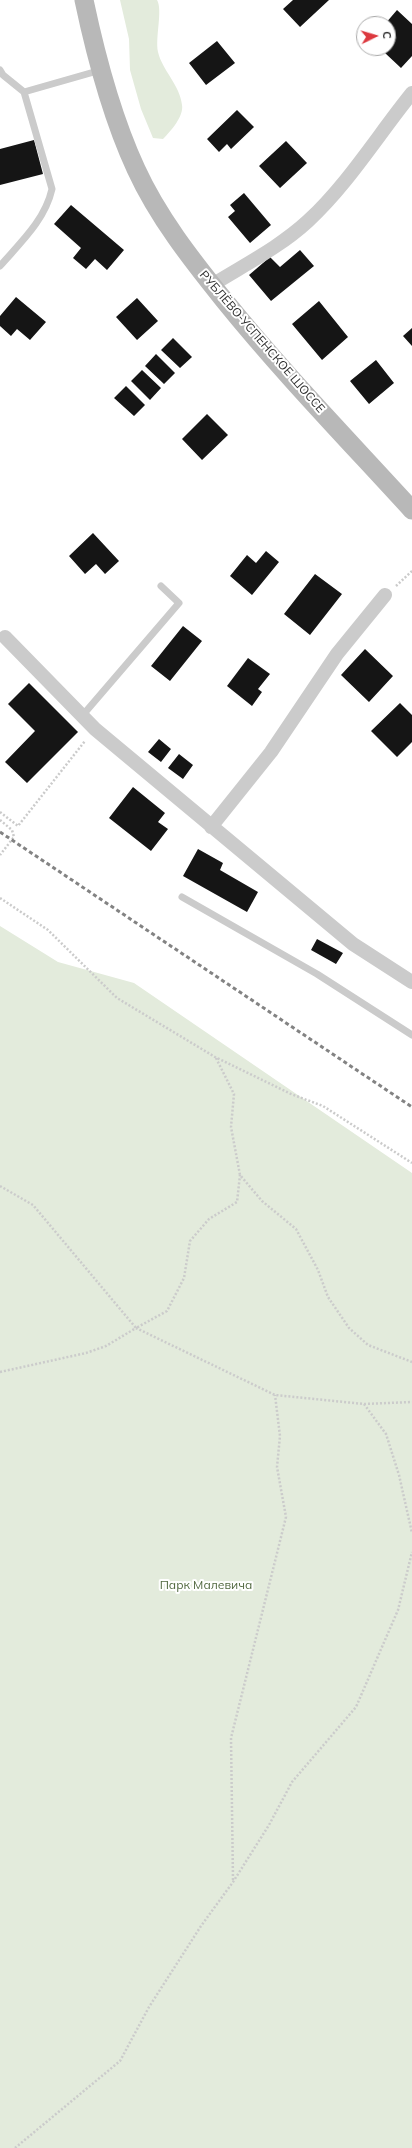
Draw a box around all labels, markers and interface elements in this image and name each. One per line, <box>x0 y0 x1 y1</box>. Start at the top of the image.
north arrow <box>356 16 396 56</box>
text: С <box>380 31 394 39</box>
street label: РУБЛЁВО-УСПЕНСКОЕ ШОССЕ <box>196 268 328 416</box>
park label: Парк Малевича <box>160 1578 252 1592</box>

